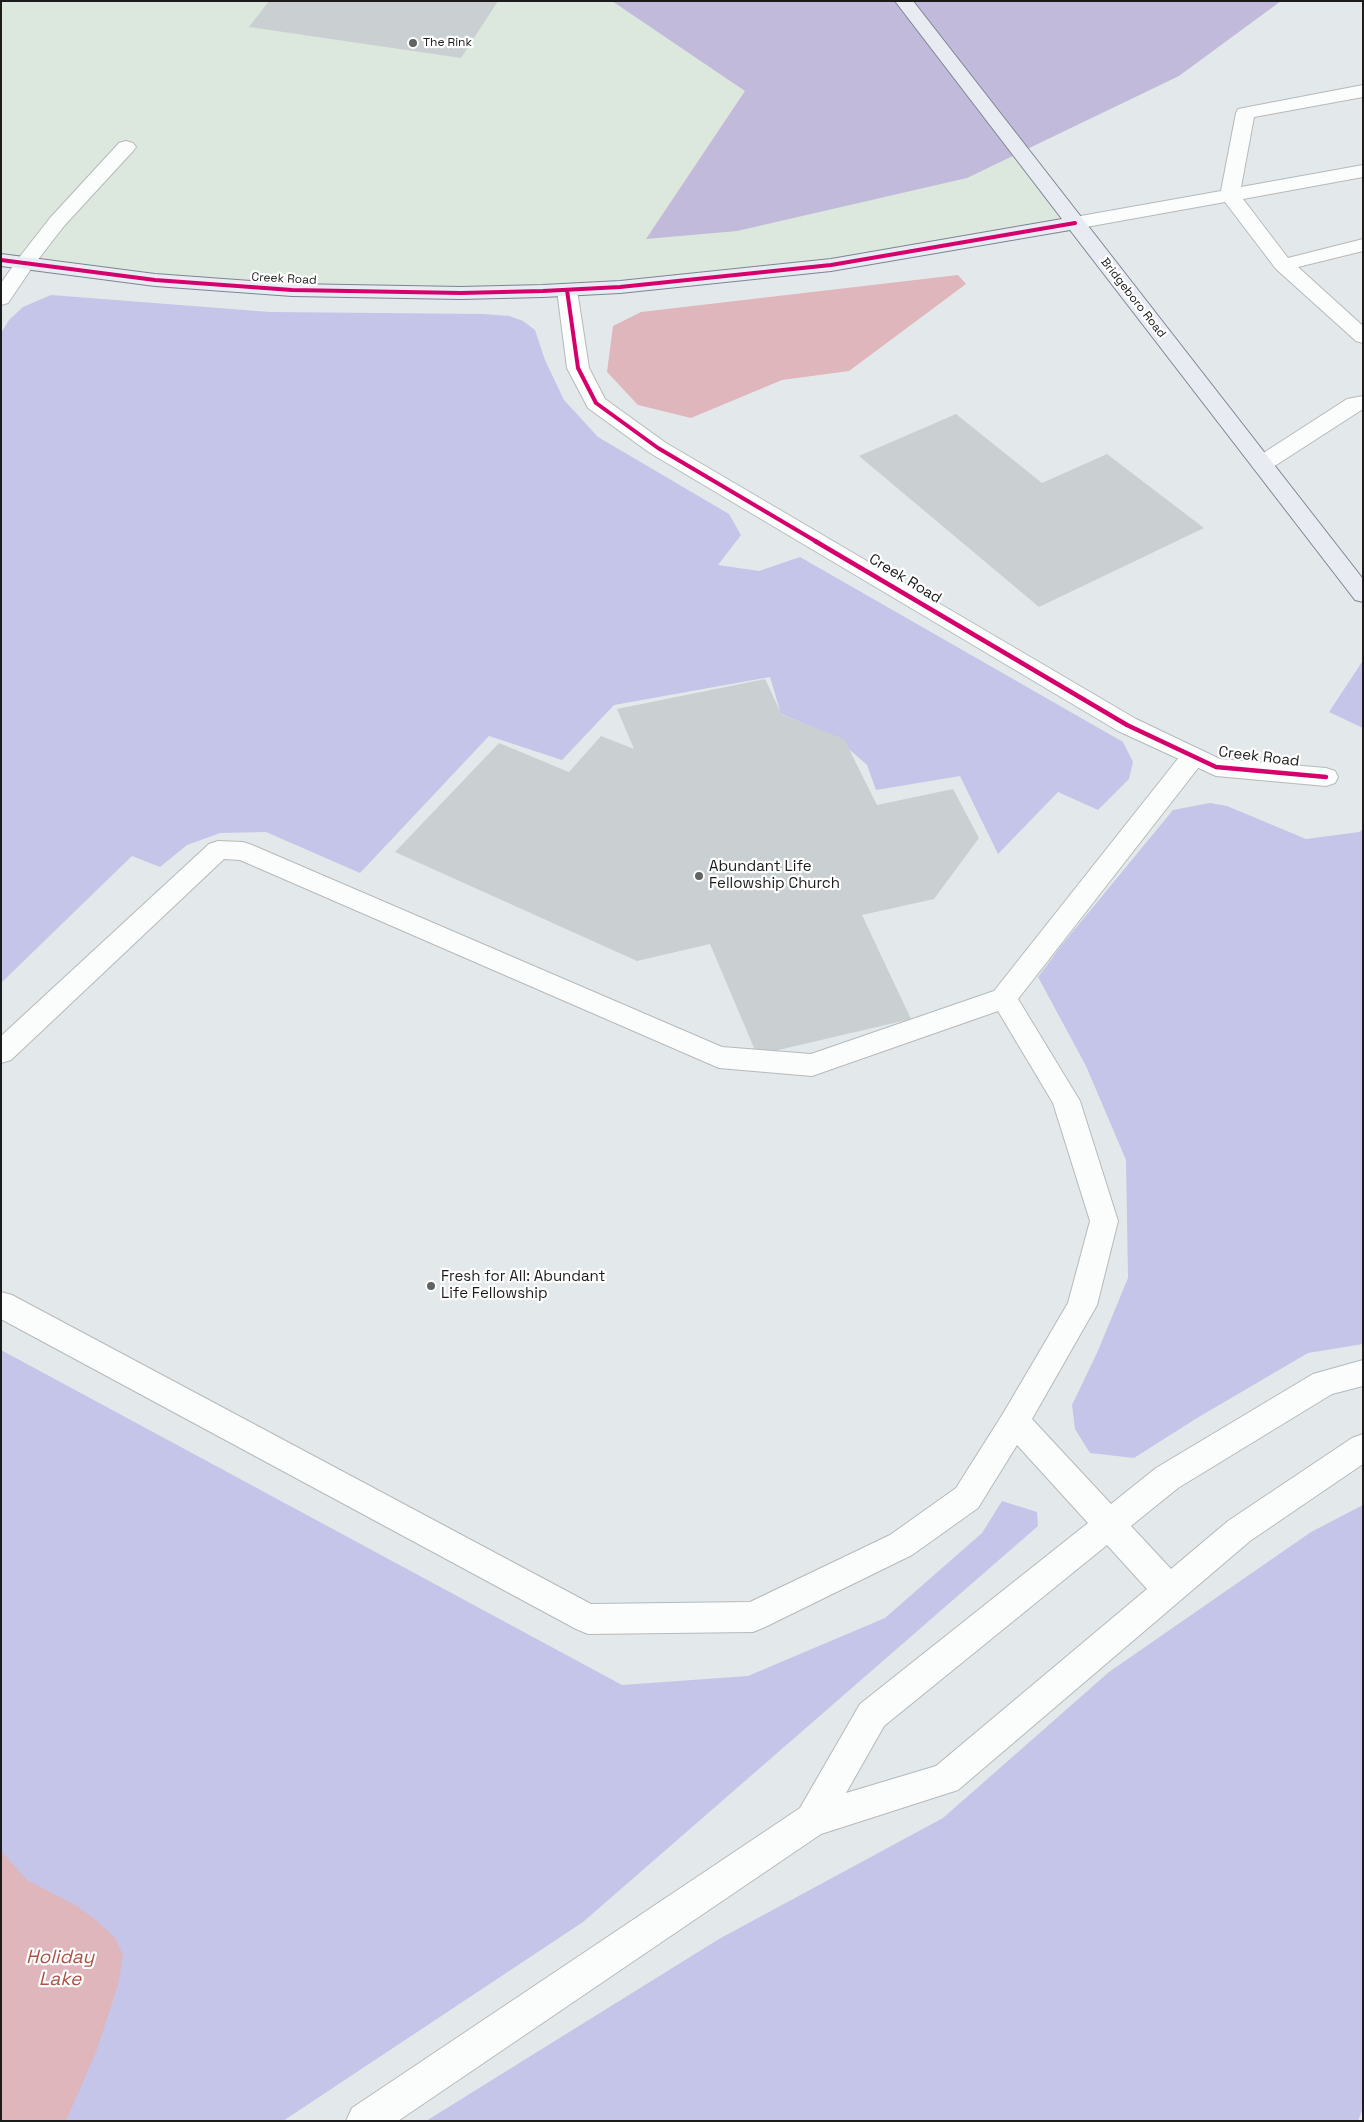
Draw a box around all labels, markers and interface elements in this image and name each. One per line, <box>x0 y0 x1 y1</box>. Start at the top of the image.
place label: The Rink <box>423 36 472 50</box>
marker: The Rink <box>407 37 419 49</box>
street label: Bridgeboro Road <box>1097 255 1169 341</box>
street label: Creek Road <box>251 270 317 288</box>
street label: Creek Road <box>865 550 945 608</box>
street label: Creek Road <box>1217 743 1301 771</box>
place label: Abundant Life Fellowship Church <box>709 858 840 893</box>
marker: Abundant Life Fellowship Church <box>693 870 705 882</box>
place label: Fresh for All: Abundant Life Fellowship <box>441 1268 605 1303</box>
marker: Fresh for All: Abundant Life Fellowship <box>425 1280 437 1292</box>
water label: Holiday Lake <box>26 1947 94 1991</box>

